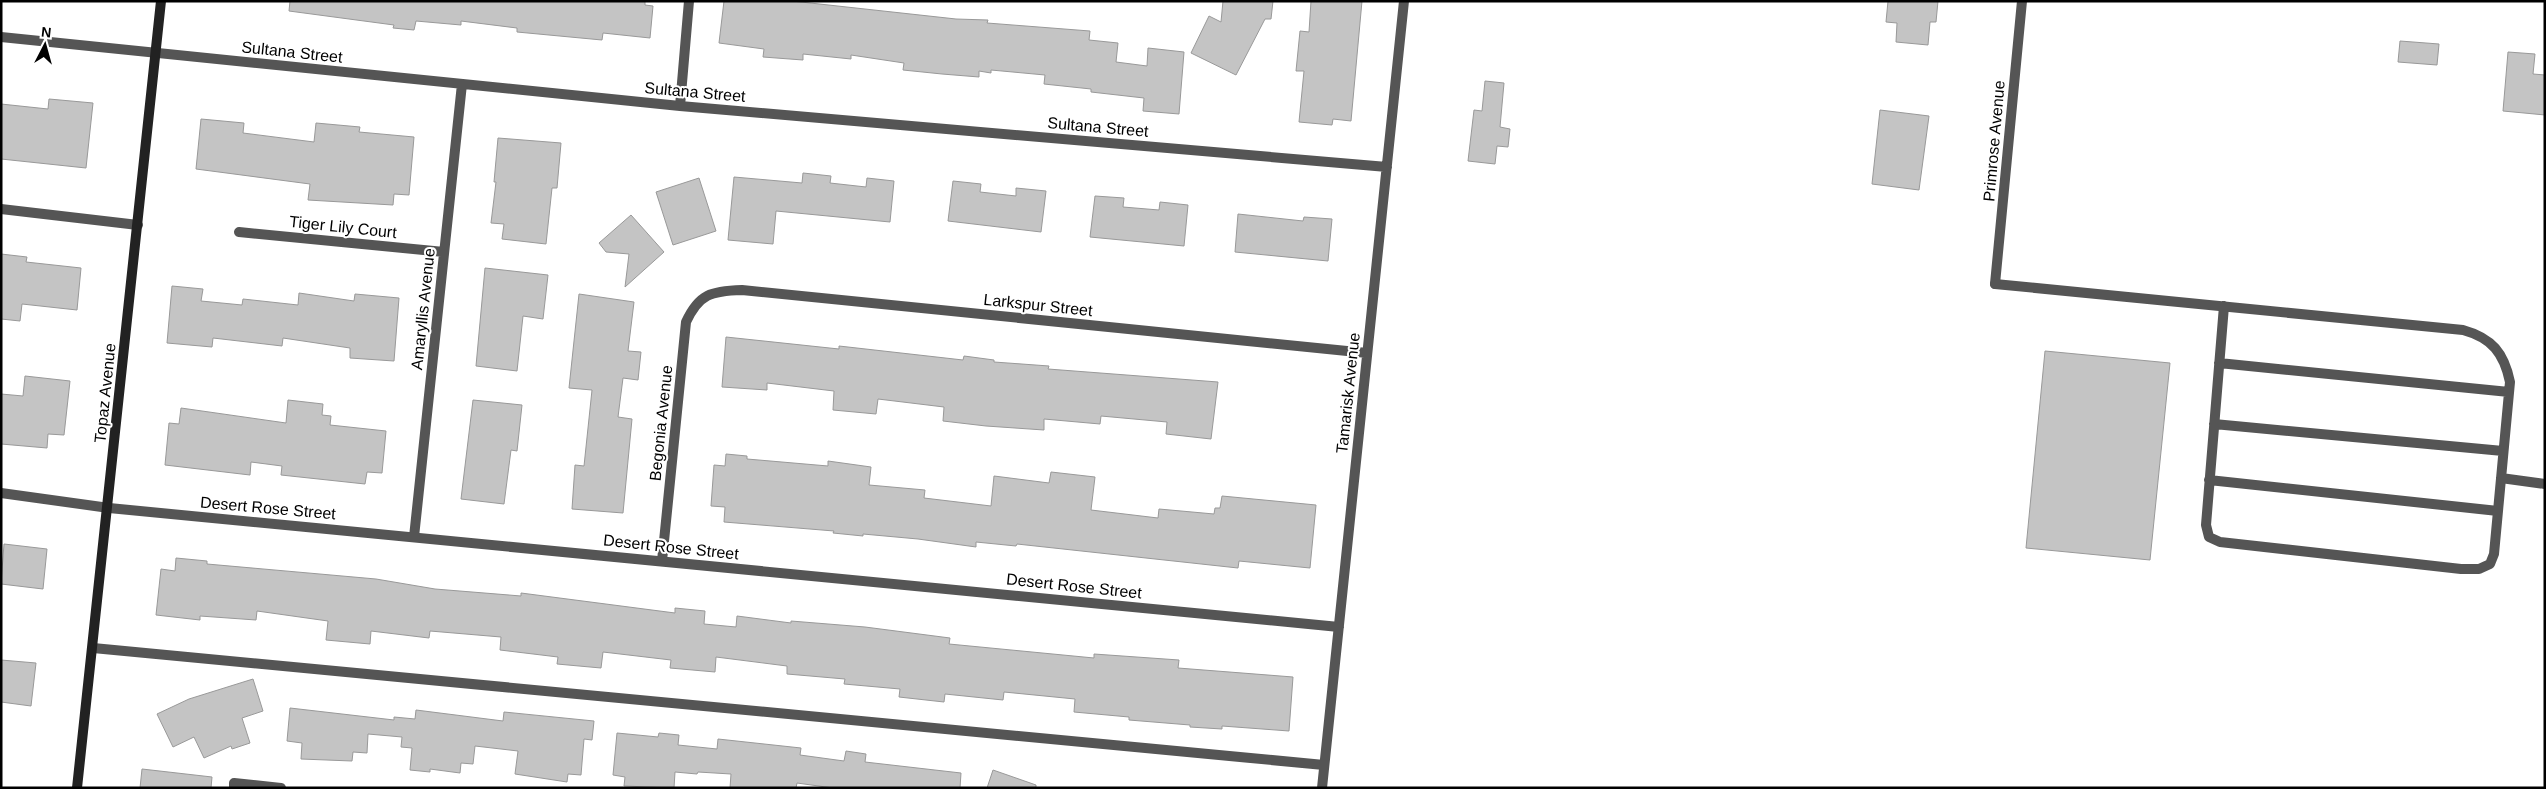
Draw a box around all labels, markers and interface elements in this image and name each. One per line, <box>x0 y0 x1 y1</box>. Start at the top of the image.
north arrow <box>20 20 70 70</box>
text: N <box>40 24 52 41</box>
street label: Sultana Street <box>241 38 344 66</box>
street label: Sultana Street <box>644 79 747 105</box>
street label: Primrose Avenue <box>1980 80 2008 202</box>
street label: Sultana Street <box>1047 114 1150 140</box>
street label: Tiger Lily Court <box>288 213 398 241</box>
street label: Amaryllis Avenue <box>408 247 438 371</box>
street label: Larkspur Street <box>983 291 1094 319</box>
street label: Tamarisk Avenue <box>1333 332 1363 454</box>
street label: Topaz Avenue <box>91 342 119 444</box>
street label: Begonia Avenue <box>646 364 676 482</box>
street label: Desert Rose Street <box>199 494 337 522</box>
street label: Desert Rose Street <box>602 531 740 563</box>
street label: Desert Rose Street <box>1005 570 1143 602</box>

